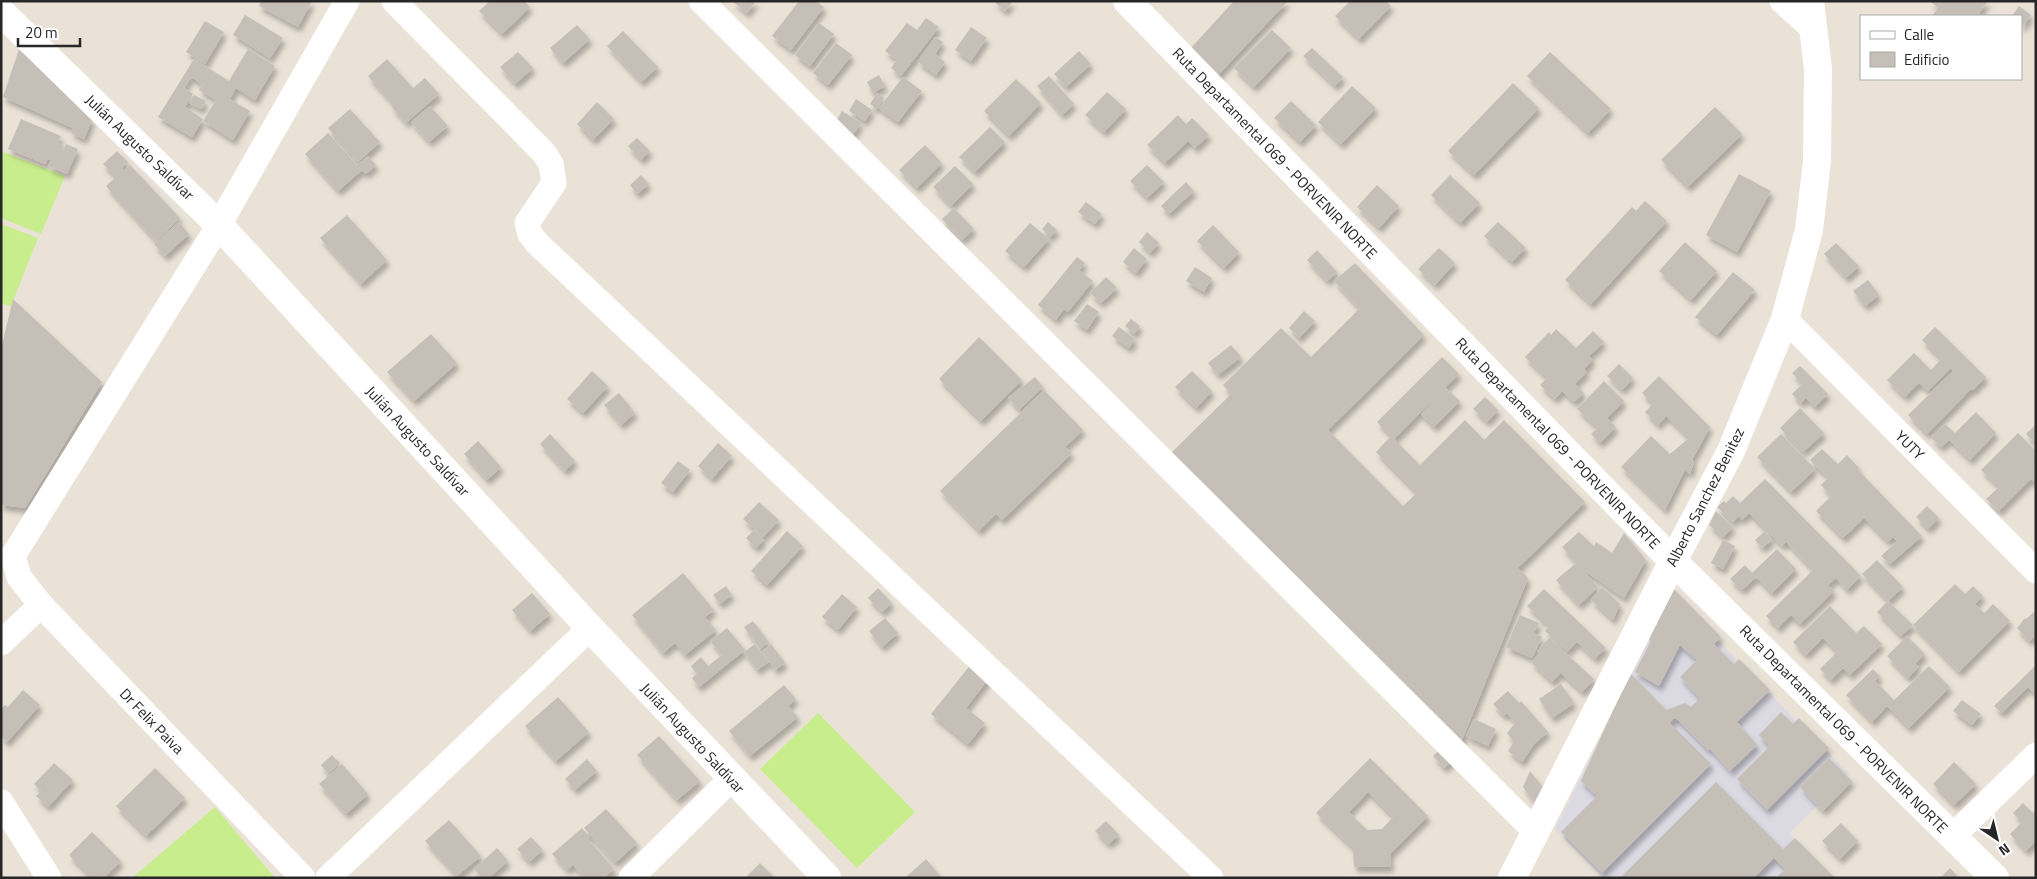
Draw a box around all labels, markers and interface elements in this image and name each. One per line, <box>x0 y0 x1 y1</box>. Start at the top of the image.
scale bar <box>18 15 80 47</box>
legend <box>1860 15 2022 80</box>
text: 20 m <box>25 21 58 44</box>
text: Calle <box>1904 23 1934 46</box>
street label: Ruta Departamental 069 - PORVENIR NORTE <box>1167 42 1383 264</box>
text: Edificio <box>1904 48 1949 71</box>
street label: Julián Augusto Saldívar <box>80 89 200 205</box>
street label: Ruta Departamental 069 - PORVENIR NORTE <box>1450 332 1666 554</box>
street label: Julián Augusto Saldívar <box>360 380 476 502</box>
street label: Alberto Sanchez Benitez <box>1660 423 1750 571</box>
street label: YUTY <box>1890 425 1930 465</box>
street label: Ruta Departamental 069 - PORVENIR NORTE <box>1735 620 1953 838</box>
street label: Julián Augusto Saldívar <box>635 677 751 799</box>
street label: Dr Felix Paiva <box>114 683 190 760</box>
north arrow <box>1972 814 2022 864</box>
text: N <box>1995 839 2015 861</box>

